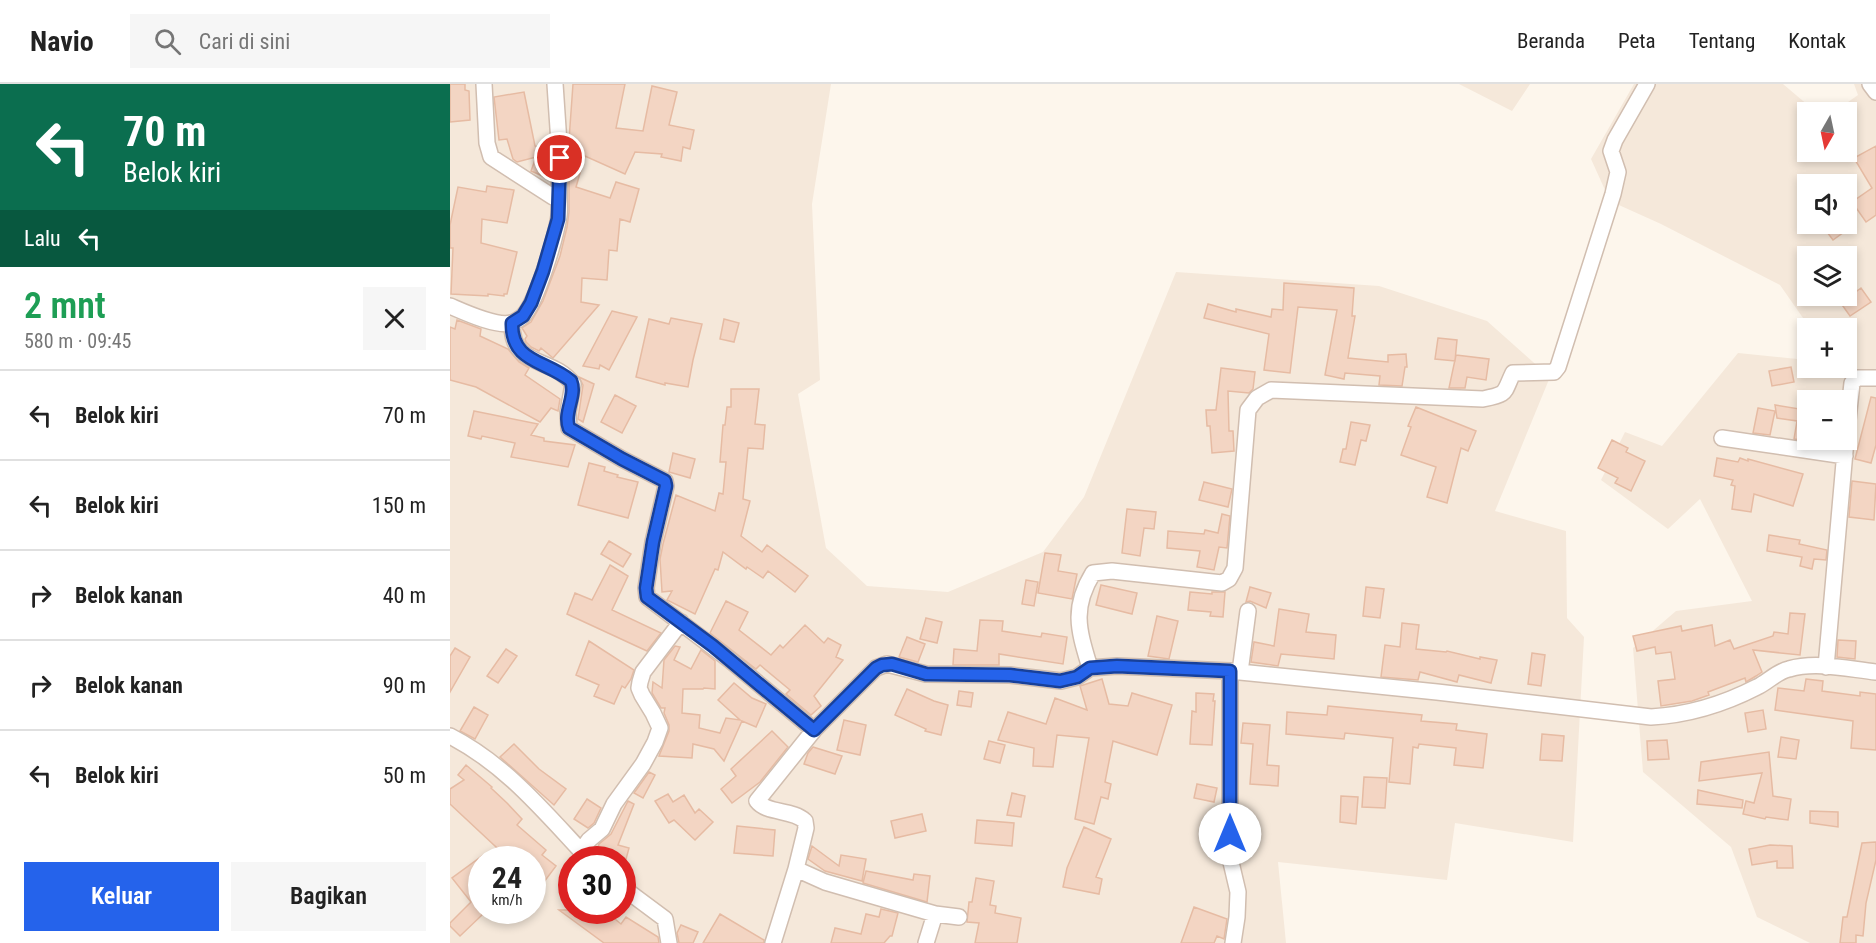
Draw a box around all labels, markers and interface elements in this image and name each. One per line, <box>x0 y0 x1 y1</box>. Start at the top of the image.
search box <box>130 14 550 68</box>
text: Navio <box>30 25 94 58</box>
icon: search <box>151 25 184 58</box>
text: Cari di sini <box>199 29 290 54</box>
text: Beranda <box>1517 29 1585 53</box>
text: Peta <box>1618 29 1656 53</box>
text: Tentang <box>1689 29 1755 53</box>
text: Kontak <box>1788 29 1846 53</box>
north arrow <box>1797 102 1857 162</box>
map controls <box>1797 102 1857 450</box>
text: 70 m <box>123 107 206 156</box>
icon: left <box>24 108 102 186</box>
pin <box>534 132 585 183</box>
icon: arrive <box>543 141 576 174</box>
text: Belok kiri <box>123 157 221 189</box>
button: sound <box>1797 174 1857 234</box>
icon: left <box>73 222 106 255</box>
text: Lalu <box>24 226 61 251</box>
button: layers <box>1797 246 1857 306</box>
text: 2 mnt <box>24 285 106 327</box>
button: close <box>363 287 426 350</box>
button: + <box>1797 318 1857 378</box>
text: 580 m · 09:45 <box>24 329 131 353</box>
button: − <box>1797 390 1857 450</box>
icon: left <box>24 399 57 432</box>
text: Belok kiri <box>75 403 159 428</box>
text: 70 m <box>383 403 426 428</box>
icon: left <box>24 489 57 522</box>
text: Belok kiri <box>75 493 159 518</box>
text: 150 m <box>372 493 426 518</box>
icon: right <box>24 579 57 612</box>
text: Belok kanan <box>75 583 183 608</box>
text: 40 m <box>383 583 426 608</box>
icon: right <box>24 669 57 702</box>
text: Belok kanan <box>75 673 183 698</box>
text: 90 m <box>383 673 426 698</box>
icon: left <box>24 759 57 792</box>
text: Belok kiri <box>75 763 159 788</box>
text: 50 m <box>383 763 426 788</box>
position arrow <box>1198 802 1262 866</box>
speed limit sign: 30 <box>558 846 636 924</box>
text: 24 <box>492 860 522 895</box>
button: Keluar <box>24 862 219 931</box>
button: Bagikan <box>231 862 426 931</box>
text: km/h <box>492 891 522 909</box>

